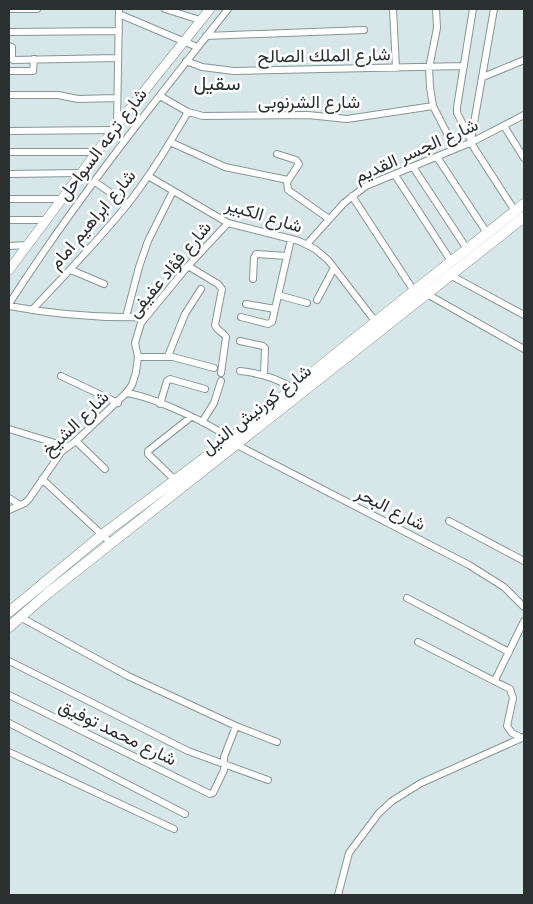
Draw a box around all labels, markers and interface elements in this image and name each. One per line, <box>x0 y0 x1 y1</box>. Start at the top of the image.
street label: شارع الملك الصالح <box>257 43 391 69</box>
district label: سقيل <box>193 71 241 95</box>
street label: شارع ترعه السواحل <box>53 84 153 205</box>
street label: شارع الشرنوبى <box>258 91 360 114</box>
street label: شارع الجسر القديم <box>351 113 482 188</box>
street label: شارع ابراهيم امام <box>44 165 141 274</box>
street label: شارع الكبير <box>222 193 305 239</box>
street label: شارع فؤاد عفيفى <box>123 217 217 323</box>
street label: شارع كورنيش النيل <box>197 359 316 460</box>
street label: شارع الشيخ <box>37 386 114 461</box>
street label: شارع البحر <box>351 481 429 536</box>
street label: شارع محمد توفيق <box>55 694 180 771</box>

